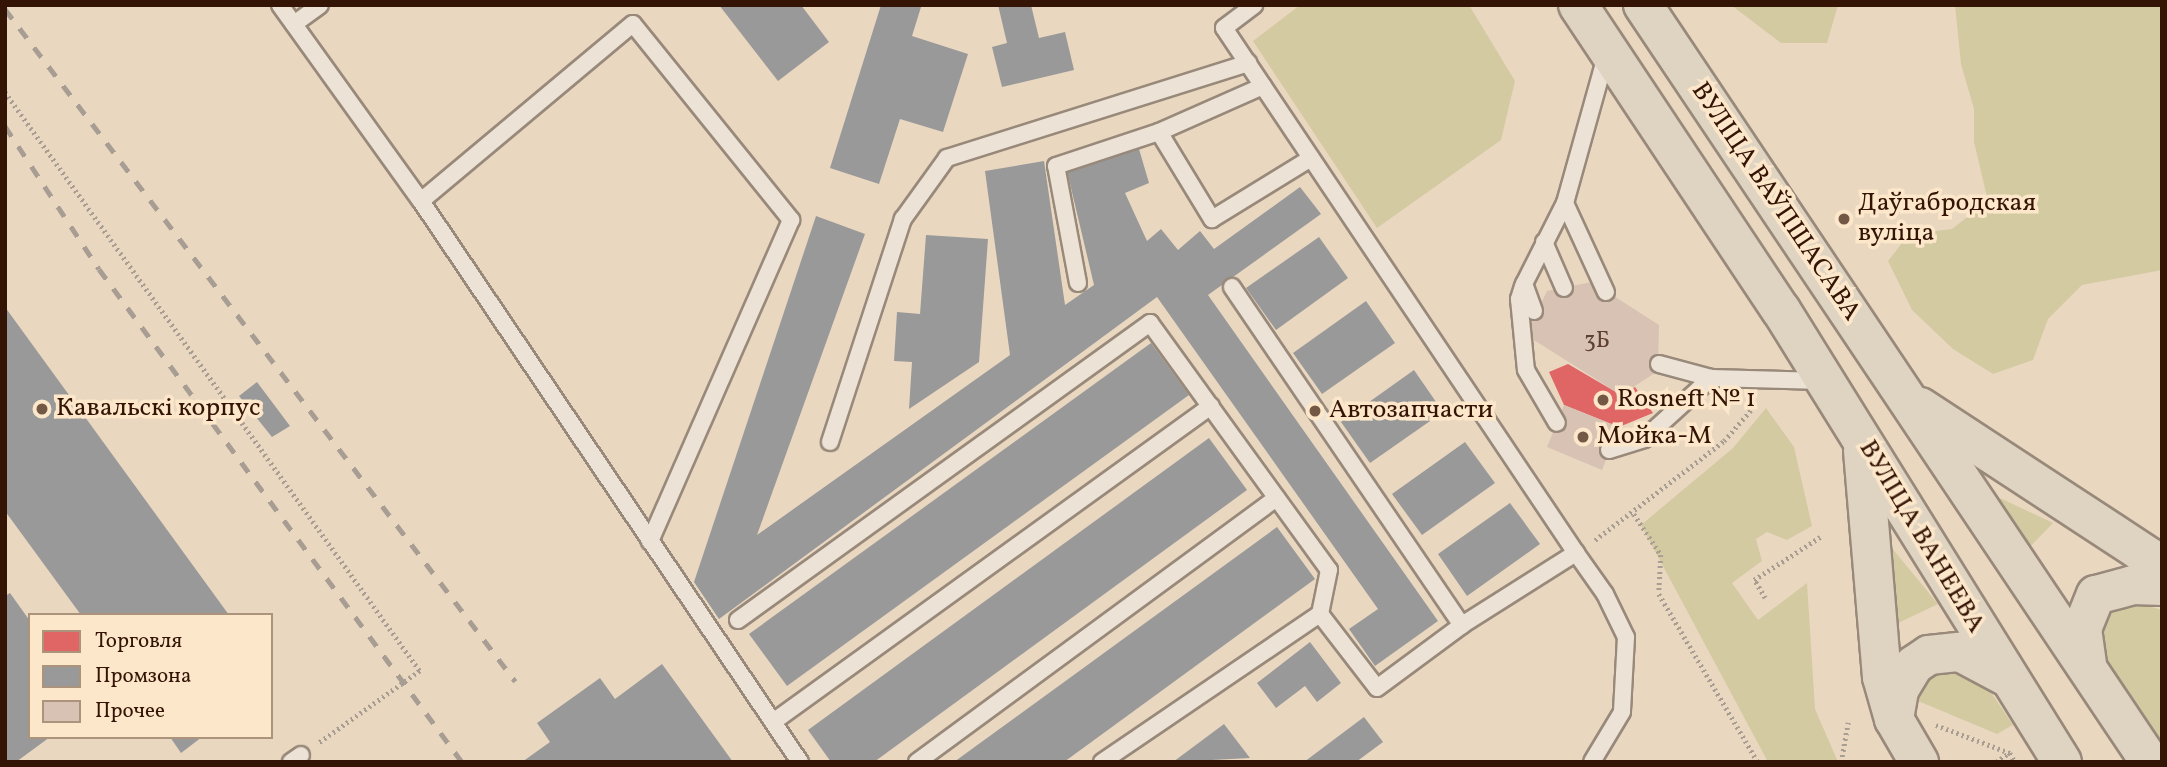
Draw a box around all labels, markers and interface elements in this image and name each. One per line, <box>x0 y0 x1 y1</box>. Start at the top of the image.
street label: ВУЛІЦА ВАЎПШАСАВА <box>1683 77 1867 327</box>
place label: Даўгабродская вуліца <box>1858 188 2036 249</box>
marker: Даўгабродская вуліца <box>1836 211 1852 227</box>
house number: 3Б <box>1584 327 1610 355</box>
place label: Rosneft № 1 <box>1617 384 1756 416</box>
marker: Rosneft № 1 <box>1595 392 1611 408</box>
place label: Кавальскі корпус <box>56 393 261 425</box>
place label: Автозапчасти <box>1329 395 1493 427</box>
marker: Кавальскі корпус <box>34 401 50 417</box>
marker: Автозапчасти <box>1307 403 1323 419</box>
place label: Мойка-М <box>1597 421 1712 453</box>
marker: Мойка-М <box>1575 429 1591 445</box>
street label: ВУЛІЦА ВАНЕЕВА <box>1851 435 1991 639</box>
legend <box>28 613 273 739</box>
text: Торговля <box>95 627 182 656</box>
text: Промзона <box>95 662 191 691</box>
text: Прочее <box>95 697 165 726</box>

